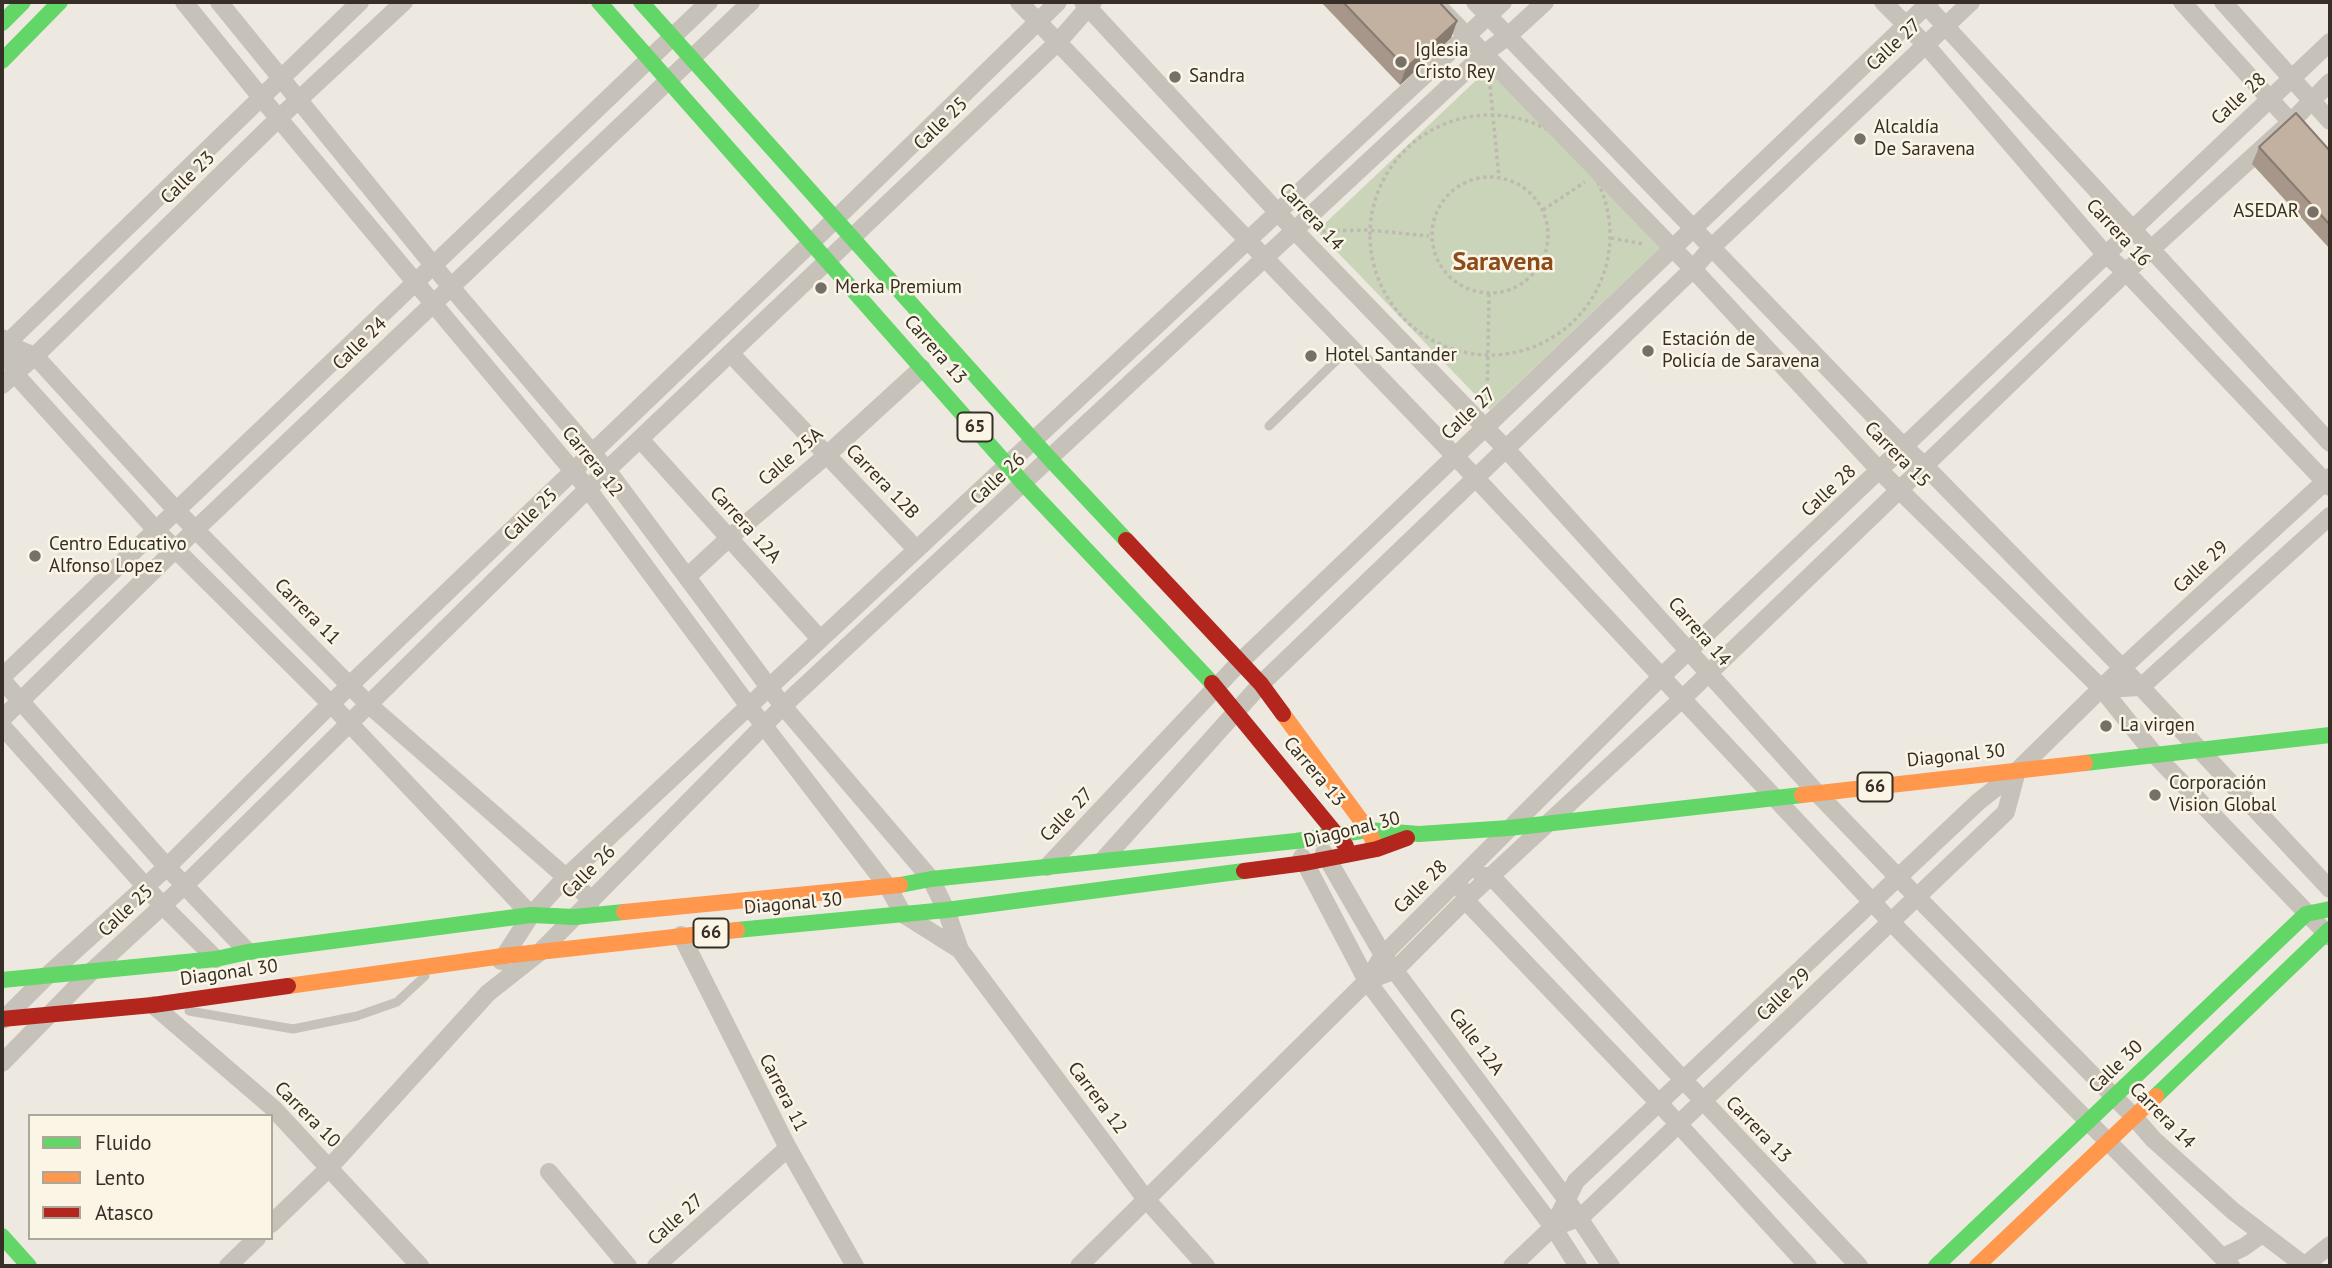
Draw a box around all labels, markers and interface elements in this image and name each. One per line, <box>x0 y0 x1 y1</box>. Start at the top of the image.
street label: Calle 27 <box>1862 14 1926 76</box>
place label: Iglesia Cristo Rey <box>1415 40 1495 84</box>
marker: Iglesia Cristo Rey <box>1393 54 1409 70</box>
place label: Sandra <box>1189 66 1245 88</box>
street label: Calle 28 <box>2207 68 2271 130</box>
marker: Sandra <box>1167 69 1183 85</box>
street label: Calle 25 <box>909 93 973 155</box>
place label: Alcaldía De Saravena <box>1874 117 1975 161</box>
marker: Alcaldía De Saravena <box>1852 131 1868 147</box>
street label: Calle 23 <box>156 147 220 209</box>
street label: Carrera 14 <box>1274 178 1348 256</box>
street label: Carrera 16 <box>2081 194 2155 272</box>
place label: ASEDAR <box>2233 201 2299 223</box>
marker: ASEDAR <box>2305 204 2321 220</box>
district label: Saravena <box>1452 247 1554 279</box>
place label: Merka Premium <box>835 277 962 299</box>
marker: Merka Premium <box>813 280 829 296</box>
street label: Carrera 13 <box>899 311 971 389</box>
street label: Calle 24 <box>328 313 392 375</box>
place label: Estación de Policía de Saravena <box>1662 329 1820 373</box>
marker: Estación de Policía de Saravena <box>1640 343 1656 359</box>
place label: Hotel Santander <box>1325 345 1457 367</box>
marker: Hotel Santander <box>1303 348 1319 364</box>
street label: Calle 27 <box>1437 383 1501 445</box>
road number: 65 <box>958 412 992 442</box>
street label: Carrera 15 <box>1859 417 1935 493</box>
street label: Carrera 12 <box>557 422 627 502</box>
street label: Calle 25A <box>754 423 828 491</box>
street label: Carrera 12B <box>841 440 923 524</box>
street label: Calle 26 <box>966 448 1030 510</box>
street label: Calle 28 <box>1797 460 1861 522</box>
street label: Carrera 12A <box>705 482 785 568</box>
street label: Calle 25 <box>499 484 563 546</box>
place label: Centro Educativo Alfonso Lopez <box>49 534 187 578</box>
street label: Calle 29 <box>2169 536 2233 598</box>
marker: Centro Educativo Alfonso Lopez <box>27 548 43 564</box>
street label: Carrera 11 <box>269 574 345 650</box>
street label: Carrera 14 <box>1663 593 1735 671</box>
place label: La virgen <box>2120 715 2195 737</box>
marker: La virgen <box>2098 718 2114 734</box>
street label: Carrera 13 <box>1278 732 1350 812</box>
street label: Diagonal 30 <box>1906 740 2006 772</box>
road number: 66 <box>1857 772 1892 802</box>
place label: Corporación Vision Global <box>2169 773 2276 817</box>
street label: Calle 27 <box>1036 783 1098 847</box>
marker: Corporación Vision Global <box>2147 787 2163 803</box>
street label: Diagonal 30 <box>1301 807 1403 853</box>
street label: Calle 26 <box>557 840 621 904</box>
street label: Calle 28 <box>1389 855 1453 919</box>
street label: Calle 25 <box>94 880 158 942</box>
street label: Diagonal 30 <box>743 888 843 920</box>
road number: 66 <box>694 918 728 948</box>
street label: Diagonal 30 <box>179 955 279 991</box>
street label: Calle 29 <box>1752 964 1816 1026</box>
street label: Calle 12A <box>1444 1004 1508 1080</box>
street label: Calle 30 <box>2084 1036 2148 1098</box>
street label: Carrera 11 <box>754 1050 812 1136</box>
street label: Carrera 12 <box>1063 1058 1131 1138</box>
street label: Carrera 10 <box>269 1077 345 1153</box>
street label: Carrera 14 <box>2124 1078 2200 1154</box>
street label: Carrera 13 <box>1721 1092 1795 1168</box>
legend <box>28 1114 273 1240</box>
text: Fluido <box>95 1129 152 1156</box>
text: Lento <box>95 1164 145 1191</box>
street label: Calle 27 <box>644 1189 708 1251</box>
text: Atasco <box>95 1199 154 1226</box>

